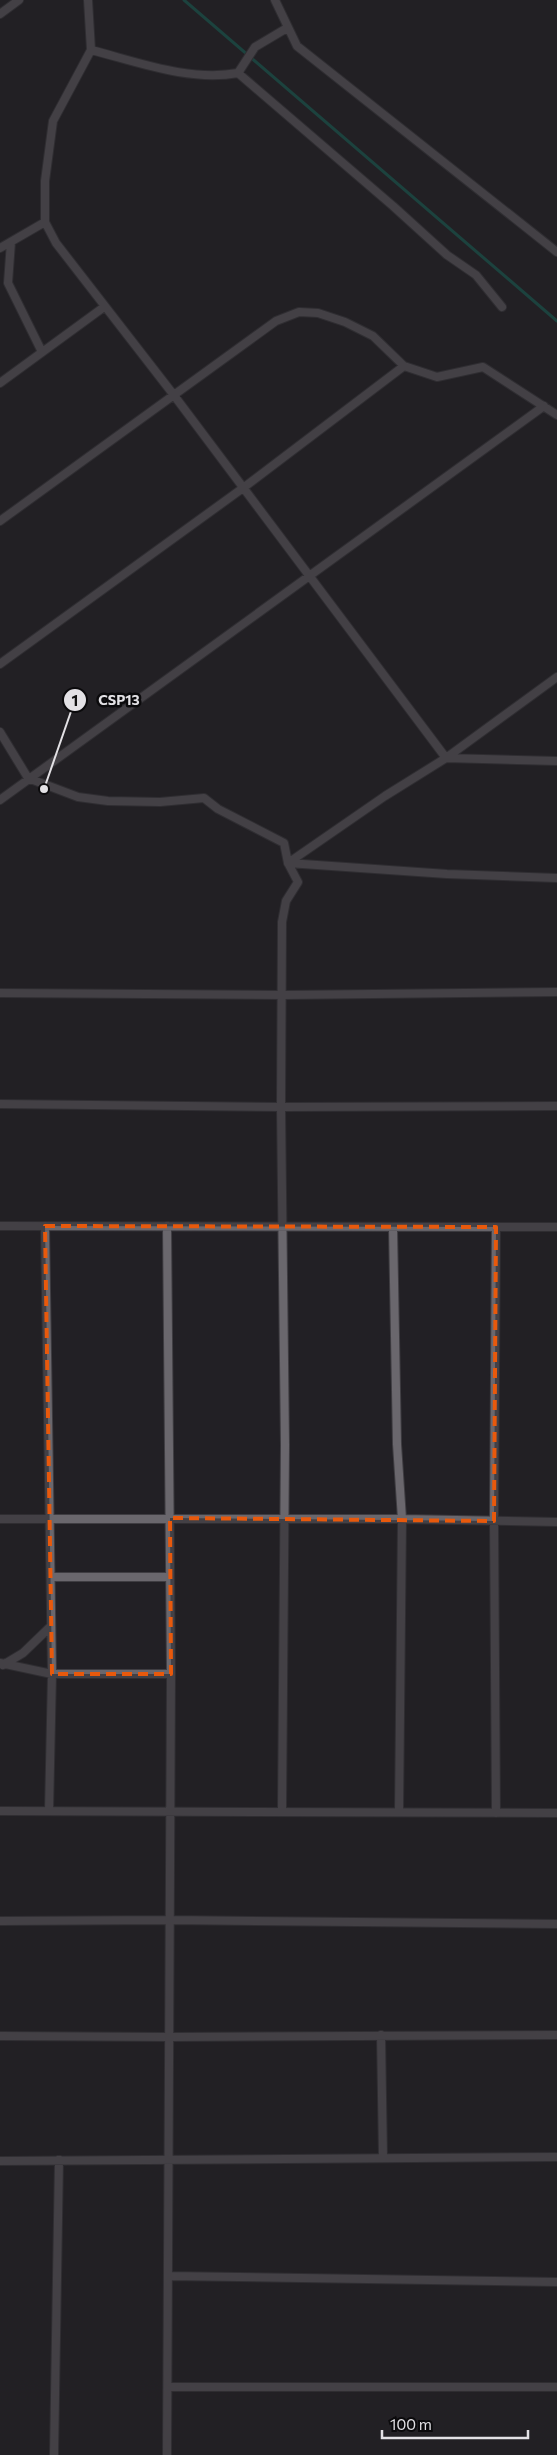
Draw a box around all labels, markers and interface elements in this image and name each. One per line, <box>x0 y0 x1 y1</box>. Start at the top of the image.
callout: CSP13 <box>63 686 149 715</box>
text: 1 <box>72 691 78 709</box>
text: CSP13 <box>98 691 140 708</box>
scale bar <box>382 2408 528 2440</box>
text: 100 m <box>390 2415 432 2433</box>

